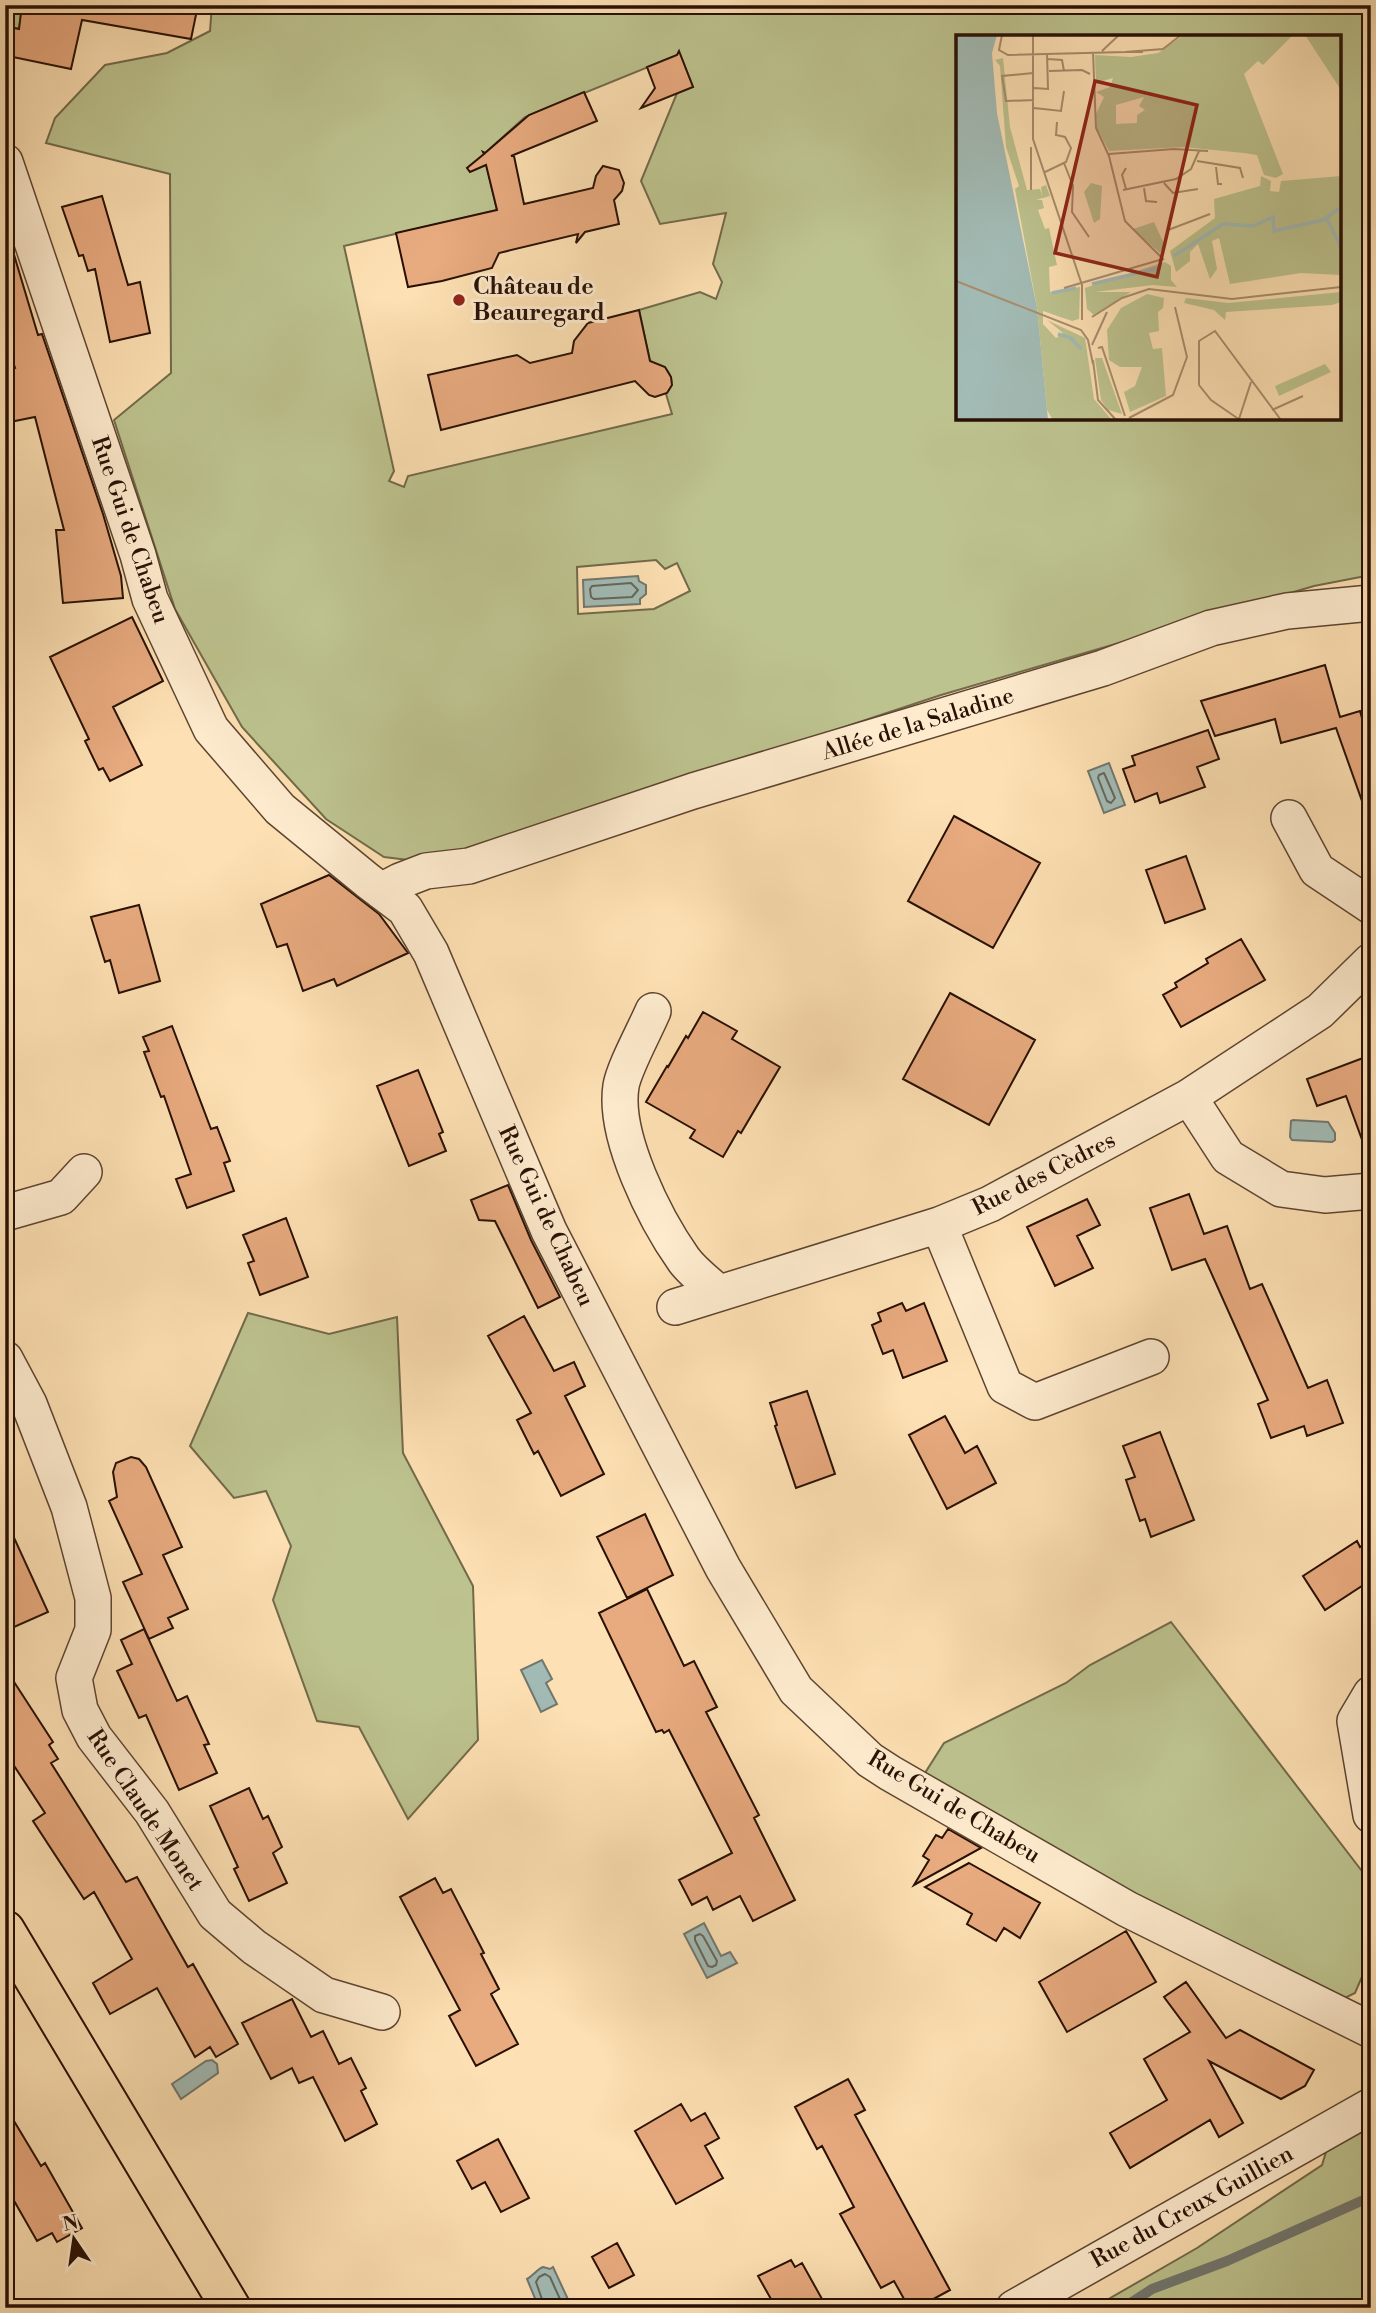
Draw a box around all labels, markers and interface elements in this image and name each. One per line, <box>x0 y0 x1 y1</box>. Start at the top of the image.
inset map <box>956 35 1341 420</box>
place label: Château de Beauregard <box>473 273 605 327</box>
marker: Château de Beauregard <box>451 292 467 308</box>
street label: Rue Gui de Chabeu <box>85 433 175 627</box>
street label: Allée de la Saladine <box>818 681 1017 767</box>
street label: Rue Gui de Chabeu <box>492 1121 600 1311</box>
street label: Rue des Cèdres <box>968 1126 1120 1222</box>
street label: Rue Claude Monet <box>81 1724 209 1896</box>
street label: Rue Gui de Chabeu <box>863 1744 1045 1870</box>
street label: Rue du Creux Guillien <box>1086 2140 1298 2274</box>
north arrow <box>38 2204 108 2274</box>
text: N <box>60 2210 80 2237</box>

